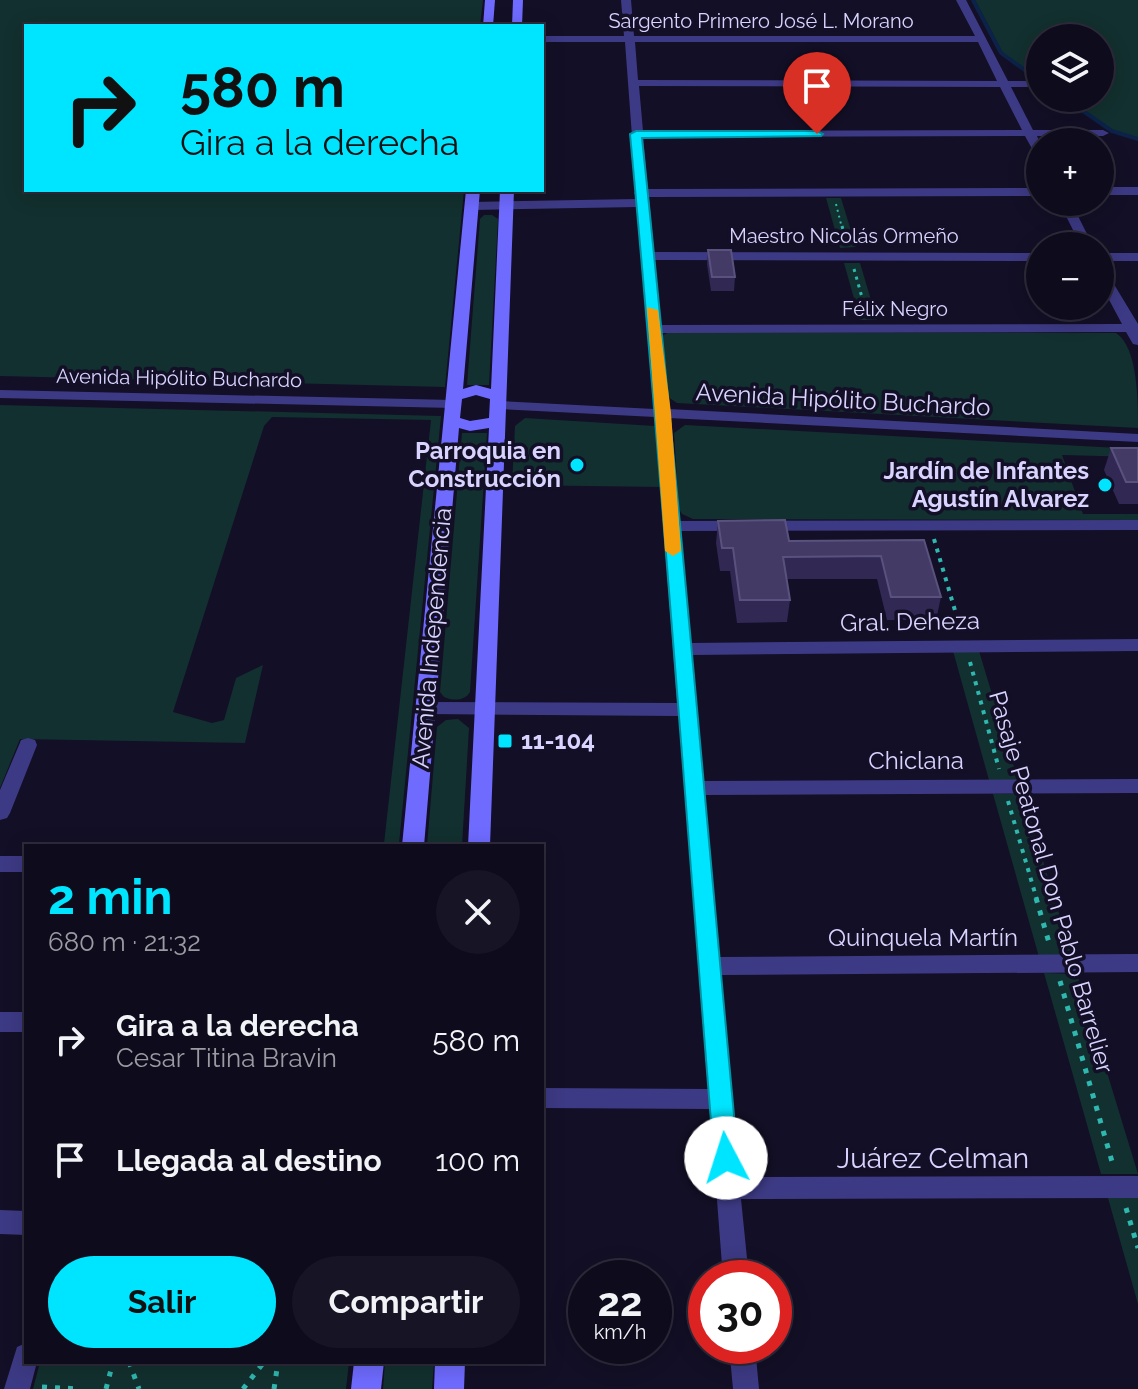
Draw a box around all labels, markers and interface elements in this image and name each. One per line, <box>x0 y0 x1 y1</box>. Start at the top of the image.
street label: Sargento Primero José L. Morano <box>608 9 914 33</box>
map controls <box>1026 24 1114 320</box>
button: layers <box>1026 24 1114 112</box>
pin <box>783 52 851 134</box>
text: 580 m <box>180 54 345 120</box>
icon: right <box>48 56 152 160</box>
icon: arrive <box>795 64 839 108</box>
text: Gira a la derecha <box>180 121 459 163</box>
button: + <box>1026 128 1114 216</box>
street label: Maestro Nicolás Ormeño <box>729 224 959 248</box>
button: − <box>1026 232 1114 320</box>
street label: Félix Negro <box>842 297 948 321</box>
street label: Avenida Hipólito Buchardo <box>56 364 302 392</box>
street label: Avenida Hipólito Buchardo <box>695 377 991 422</box>
place label: Parroquia en Construcción <box>408 436 561 493</box>
marker: Parroquia en Construcción <box>568 456 586 474</box>
place label: Jardín de Infantes Agustín Alvarez <box>883 456 1089 513</box>
marker: Jardín de Infantes Agustín Alvarez <box>1096 476 1114 494</box>
street label: Avenida Independencia <box>406 506 457 770</box>
street label: Gral. Deheza <box>840 606 980 637</box>
street label: Pasaje Peatonal Don Pablo Barrelier <box>983 687 1120 1077</box>
place label: 11-104 <box>521 726 595 755</box>
marker: 11-104 <box>496 732 514 750</box>
street label: Chiclana <box>868 746 964 775</box>
text: 2 min <box>48 869 173 925</box>
button: close <box>436 870 520 954</box>
street label: Quinquela Martín <box>828 923 1018 952</box>
text: 680 m · 21:32 <box>48 927 201 957</box>
text: Gira a la derecha <box>116 1008 359 1043</box>
icon: right <box>48 1018 92 1062</box>
text: 580 m <box>432 1023 520 1058</box>
text: Cesar Titina Bravin <box>116 1043 337 1073</box>
position arrow <box>684 1116 768 1200</box>
icon: arrive <box>48 1138 92 1182</box>
street label: Juárez Celman <box>837 1142 1029 1175</box>
text: Llegada al destino <box>116 1143 382 1178</box>
text: 100 m <box>435 1143 520 1178</box>
button: Salir <box>48 1256 276 1348</box>
button: Compartir <box>292 1256 520 1348</box>
speed limit sign: 30 <box>688 1260 792 1364</box>
text: 22 <box>597 1278 643 1325</box>
text: km/h <box>594 1320 646 1344</box>

